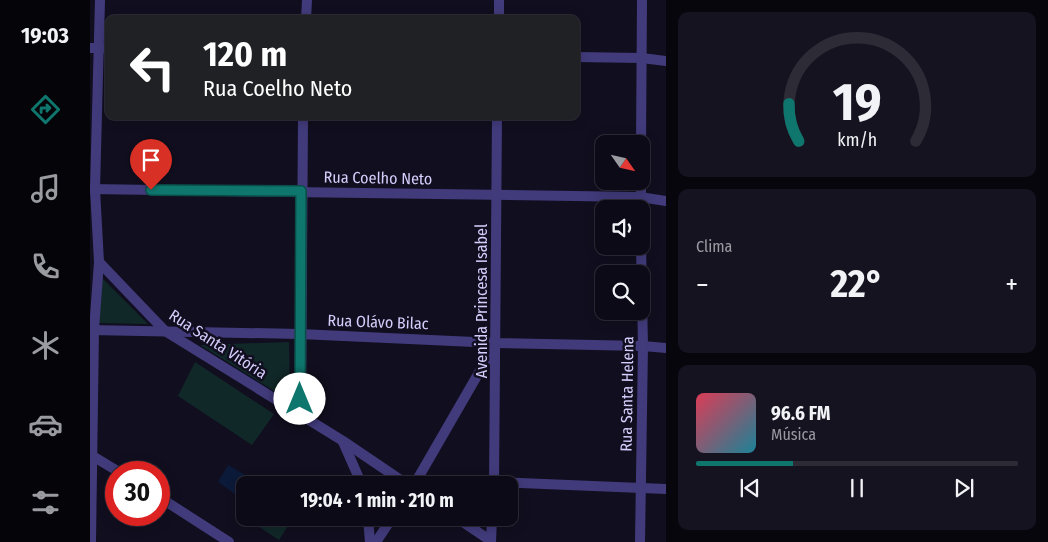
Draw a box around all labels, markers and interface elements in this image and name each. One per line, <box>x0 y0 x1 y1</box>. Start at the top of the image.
text: 19:03 <box>21 22 69 49</box>
text: 120 m <box>203 33 287 75</box>
icon: left <box>120 35 185 100</box>
text: 19 <box>833 71 881 134</box>
text: Rua Coelho Neto <box>203 75 352 102</box>
icon: directions <box>28 92 63 127</box>
text: km/h <box>837 129 877 151</box>
north arrow <box>595 135 650 190</box>
map controls <box>595 135 650 320</box>
pin <box>130 139 172 190</box>
icon: arrive <box>137 146 165 174</box>
street label: Rua Coelho Neto <box>323 168 433 188</box>
icon: music <box>28 171 63 206</box>
button: sound <box>595 200 650 255</box>
street label: Avenida Princesa Isabel <box>472 224 491 378</box>
text: Clima <box>696 237 732 256</box>
icon: phone <box>28 249 63 284</box>
text: 22° <box>830 261 883 307</box>
button: search <box>595 265 650 320</box>
text: − <box>696 268 709 301</box>
text: + <box>1005 268 1018 301</box>
street label: Rua Santa Vitória <box>166 305 271 383</box>
street label: Rua Olávo Bilac <box>327 311 429 333</box>
icon: climate <box>28 328 63 363</box>
street label: Rua Santa Helena <box>616 336 638 452</box>
position arrow <box>273 372 325 424</box>
text: 96.6 FM <box>771 402 830 425</box>
icon: car <box>28 407 63 442</box>
text: Música <box>771 425 816 444</box>
speed limit sign: 30 <box>105 461 170 526</box>
icon: previous <box>736 474 764 502</box>
icon: pause <box>843 474 871 502</box>
icon: next <box>950 474 978 502</box>
icon: filters <box>28 485 63 520</box>
text: 19:04 · 1 min · 210 m <box>300 489 454 512</box>

